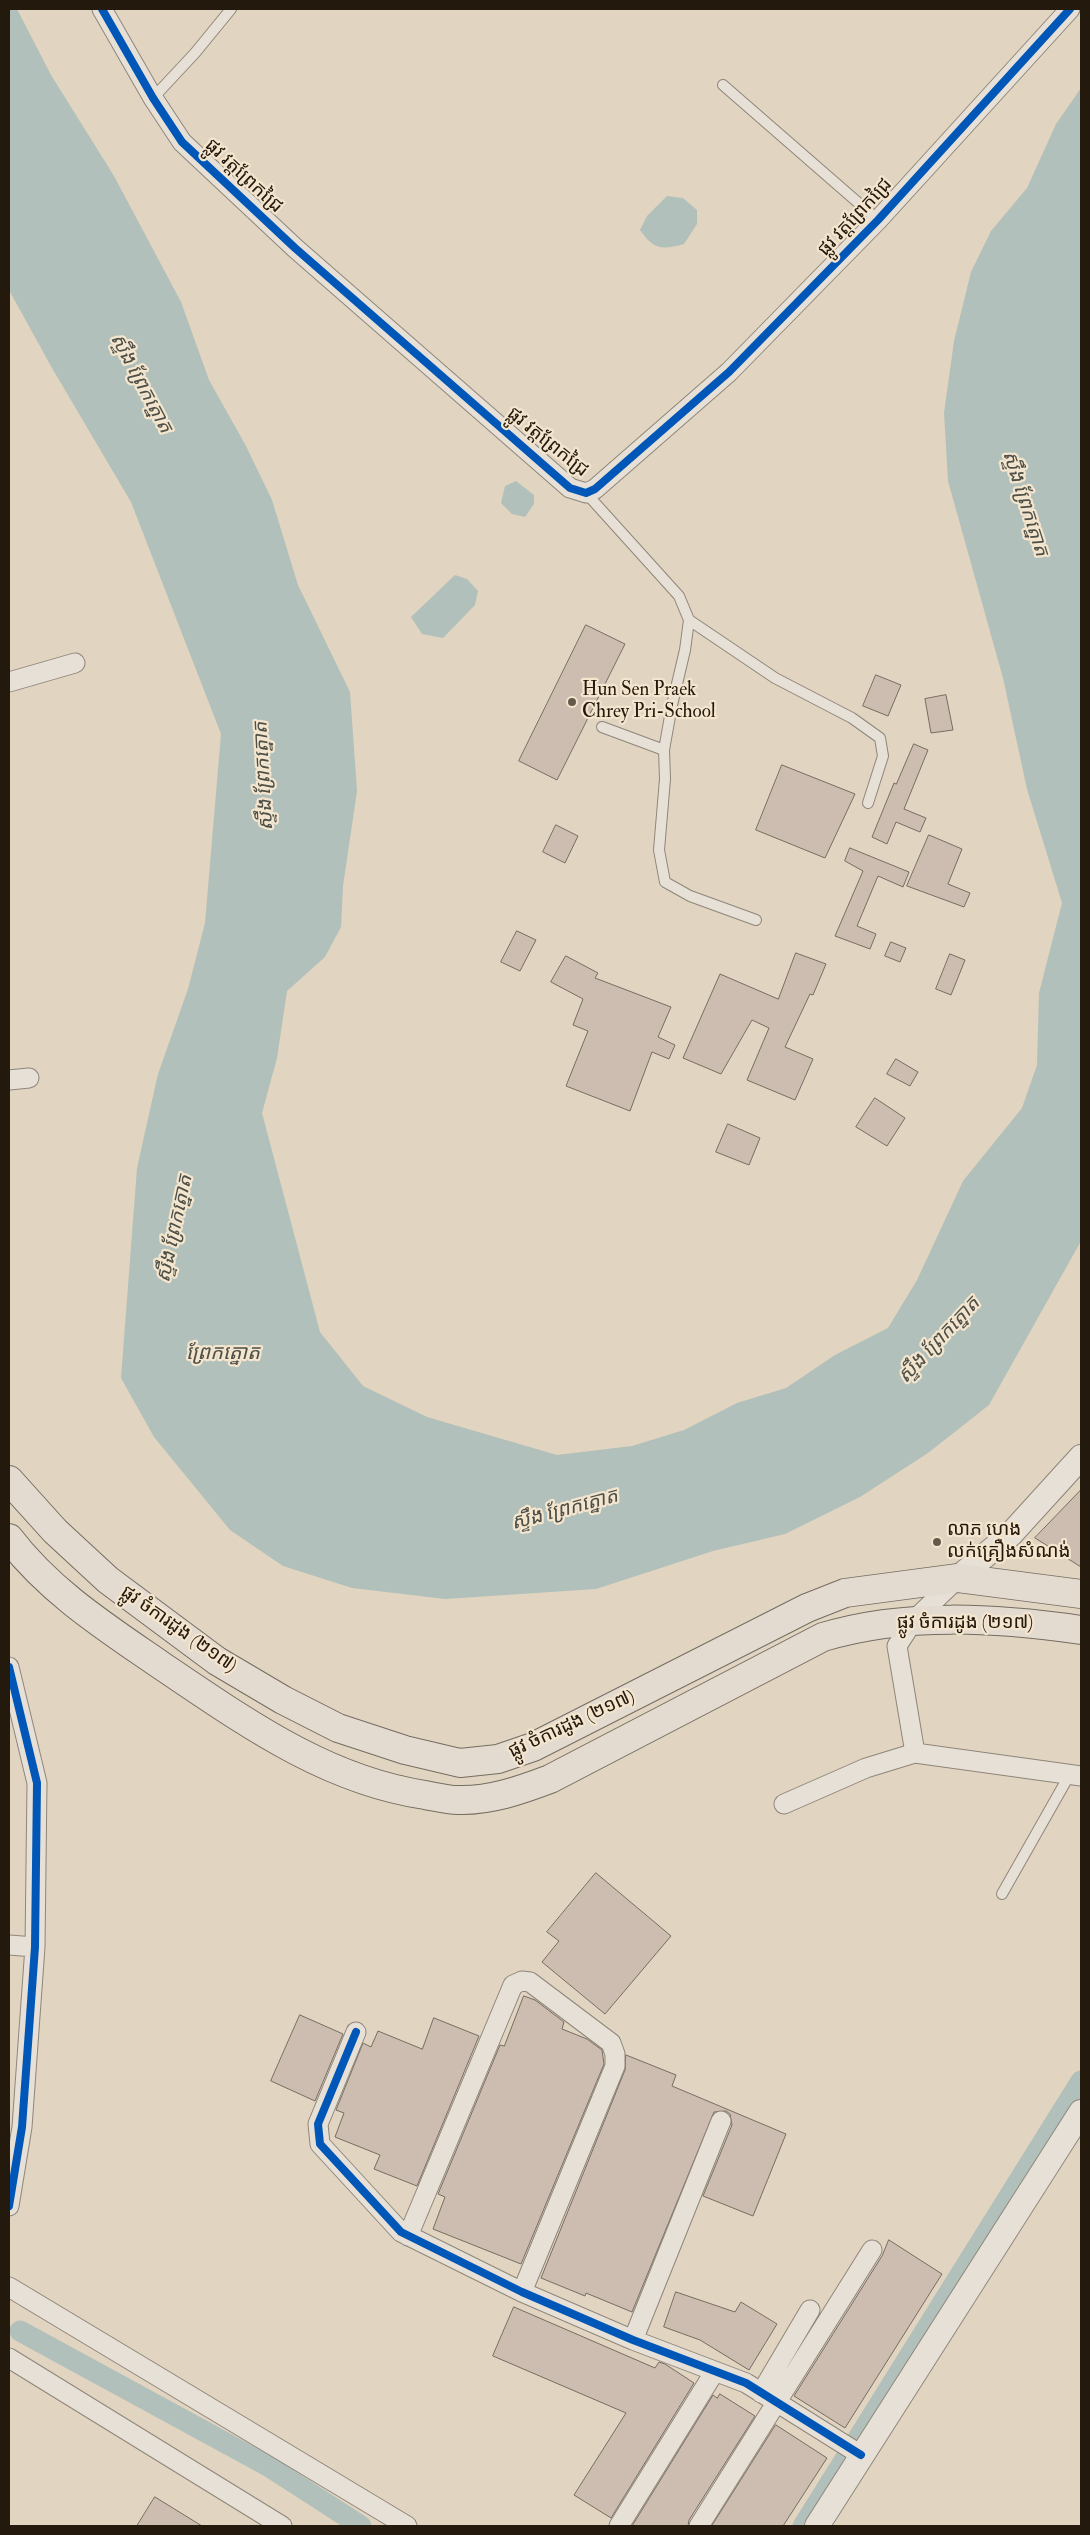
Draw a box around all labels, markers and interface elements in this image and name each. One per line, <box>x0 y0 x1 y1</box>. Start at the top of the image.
street label: ផ្លូវ វត្តព្រែកជ្រៃ <box>199 135 287 219</box>
street label: ផ្លូវ វត្តព្រែកជ្រៃ <box>814 174 898 262</box>
water label: ស្ទឹង ព្រែកត្នោត <box>104 330 176 438</box>
street label: ផ្លូវ វត្តព្រែកជ្រៃ <box>502 403 592 483</box>
water label: ស្ទឹង ព្រែកត្នោត <box>996 448 1052 560</box>
place label: Hun Sen Praek Chrey Pri-School <box>582 680 716 724</box>
marker: Hun Sen Praek Chrey Pri-School <box>566 696 578 708</box>
water label: ស្ទឹង ព្រែកត្នោត <box>250 721 280 831</box>
water label: ស្ទឹង ព្រែកត្នោត <box>153 1173 199 1285</box>
water label: ស្ទឹង ព្រែកត្នោត <box>894 1293 986 1389</box>
water label: ព្រែកត្នោត <box>186 1343 260 1367</box>
water label: ស្ទឹង ព្រែកត្នោត <box>509 1485 621 1537</box>
place label: លាភ ហេង លក់គ្រឿងសំណង់ <box>947 1520 1070 1564</box>
marker: លាភ ហេង លក់គ្រឿងសំណង់ <box>931 1536 943 1548</box>
street label: ផ្លូវ ចំការដូង (២១៧) <box>115 1581 241 1679</box>
street label: ផ្លូវ ចំការដូង (២១៧) <box>897 1613 1033 1635</box>
street label: ផ្លូវ ចំការដូង (២១៧) <box>505 1686 639 1764</box>

